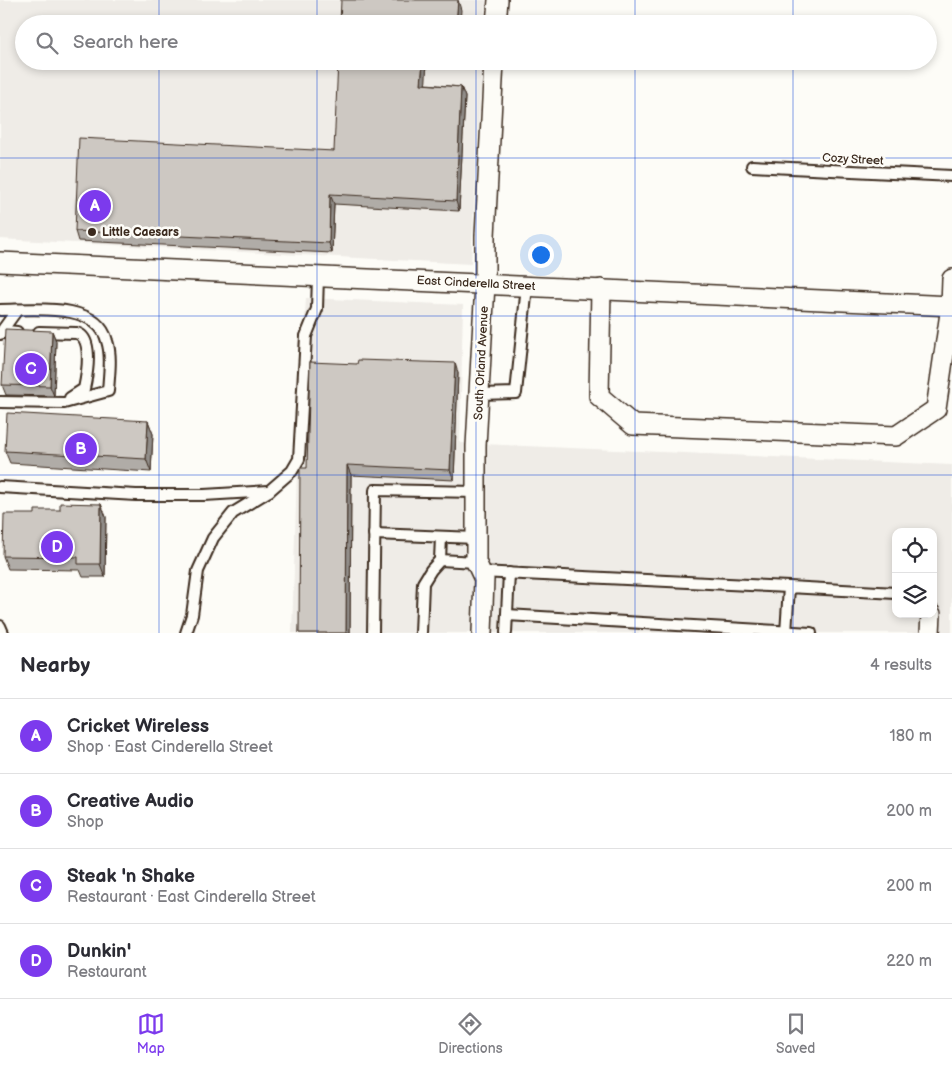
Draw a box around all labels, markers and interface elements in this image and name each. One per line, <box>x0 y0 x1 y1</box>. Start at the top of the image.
search box <box>15 15 937 70</box>
icon: search <box>33 29 61 57</box>
text: Search here <box>73 31 178 54</box>
street label: Cozy Street <box>822 150 884 169</box>
pin: A <box>79 187 111 225</box>
place label: Little Caesars <box>102 225 179 240</box>
marker: Little Caesars <box>86 226 98 238</box>
your location <box>528 242 554 268</box>
street label: East Cinderella Street <box>416 273 536 294</box>
street label: South Orland Avenue <box>471 306 492 420</box>
pin: C <box>15 350 47 388</box>
pin: B <box>65 430 97 468</box>
pin: D <box>41 528 73 566</box>
map controls <box>892 528 937 618</box>
button: locate <box>892 528 937 573</box>
button: layers <box>892 573 937 618</box>
text: Nearby <box>20 653 90 678</box>
text: 4 results <box>870 656 932 675</box>
text: Cricket Wireless <box>67 715 209 738</box>
text: A <box>31 727 41 746</box>
text: 180 m <box>890 727 932 746</box>
text: Shop · East Cinderella Street <box>67 738 273 757</box>
text: Creative Audio <box>67 790 194 813</box>
text: B <box>30 802 42 821</box>
text: 200 m <box>886 802 932 821</box>
text: Shop <box>67 813 104 832</box>
text: Steak 'n Shake <box>67 865 195 888</box>
text: C <box>30 877 42 896</box>
text: 200 m <box>886 877 932 896</box>
text: Restaurant · East Cinderella Street <box>67 888 316 907</box>
text: Dunkin' <box>67 940 131 963</box>
text: D <box>30 952 42 971</box>
text: 220 m <box>886 952 932 971</box>
text: Restaurant <box>67 963 147 982</box>
tab: Map <box>137 1010 165 1057</box>
tab: Directions <box>438 1010 503 1057</box>
tab: Saved <box>776 1010 815 1057</box>

